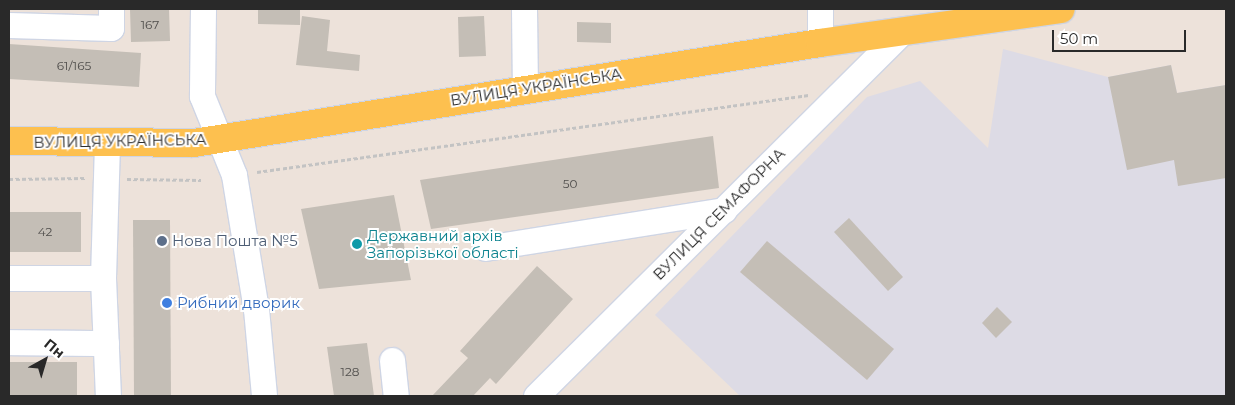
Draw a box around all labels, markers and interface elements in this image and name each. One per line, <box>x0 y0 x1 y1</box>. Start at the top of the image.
house number: 167 <box>141 18 159 32</box>
scale bar <box>1055 20 1189 52</box>
text: 50 m <box>1060 29 1098 48</box>
house number: 61/165 <box>57 59 91 73</box>
street label: ВУЛИЦЯ УКРАЇНСЬКА <box>449 65 623 109</box>
street label: ВУЛИЦЯ УКРАЇНСЬКА <box>33 130 207 152</box>
street label: ВУЛИЦЯ СЕМАФОРНА <box>649 144 789 284</box>
house number: 50 <box>563 177 577 191</box>
house number: 42 <box>38 225 52 239</box>
place label: Державний архів Запорізької області <box>367 226 519 261</box>
place label: Нова Пошта №5 <box>172 232 298 250</box>
marker: Нова Пошта №5 <box>156 235 168 247</box>
marker: Державний архів Запорізької області <box>351 238 363 250</box>
place label: Рибний дворик <box>177 294 300 312</box>
marker: Рибний дворик <box>161 297 173 309</box>
north arrow <box>20 335 70 385</box>
text: Пн <box>41 335 68 362</box>
house number: 128 <box>341 365 359 379</box>

